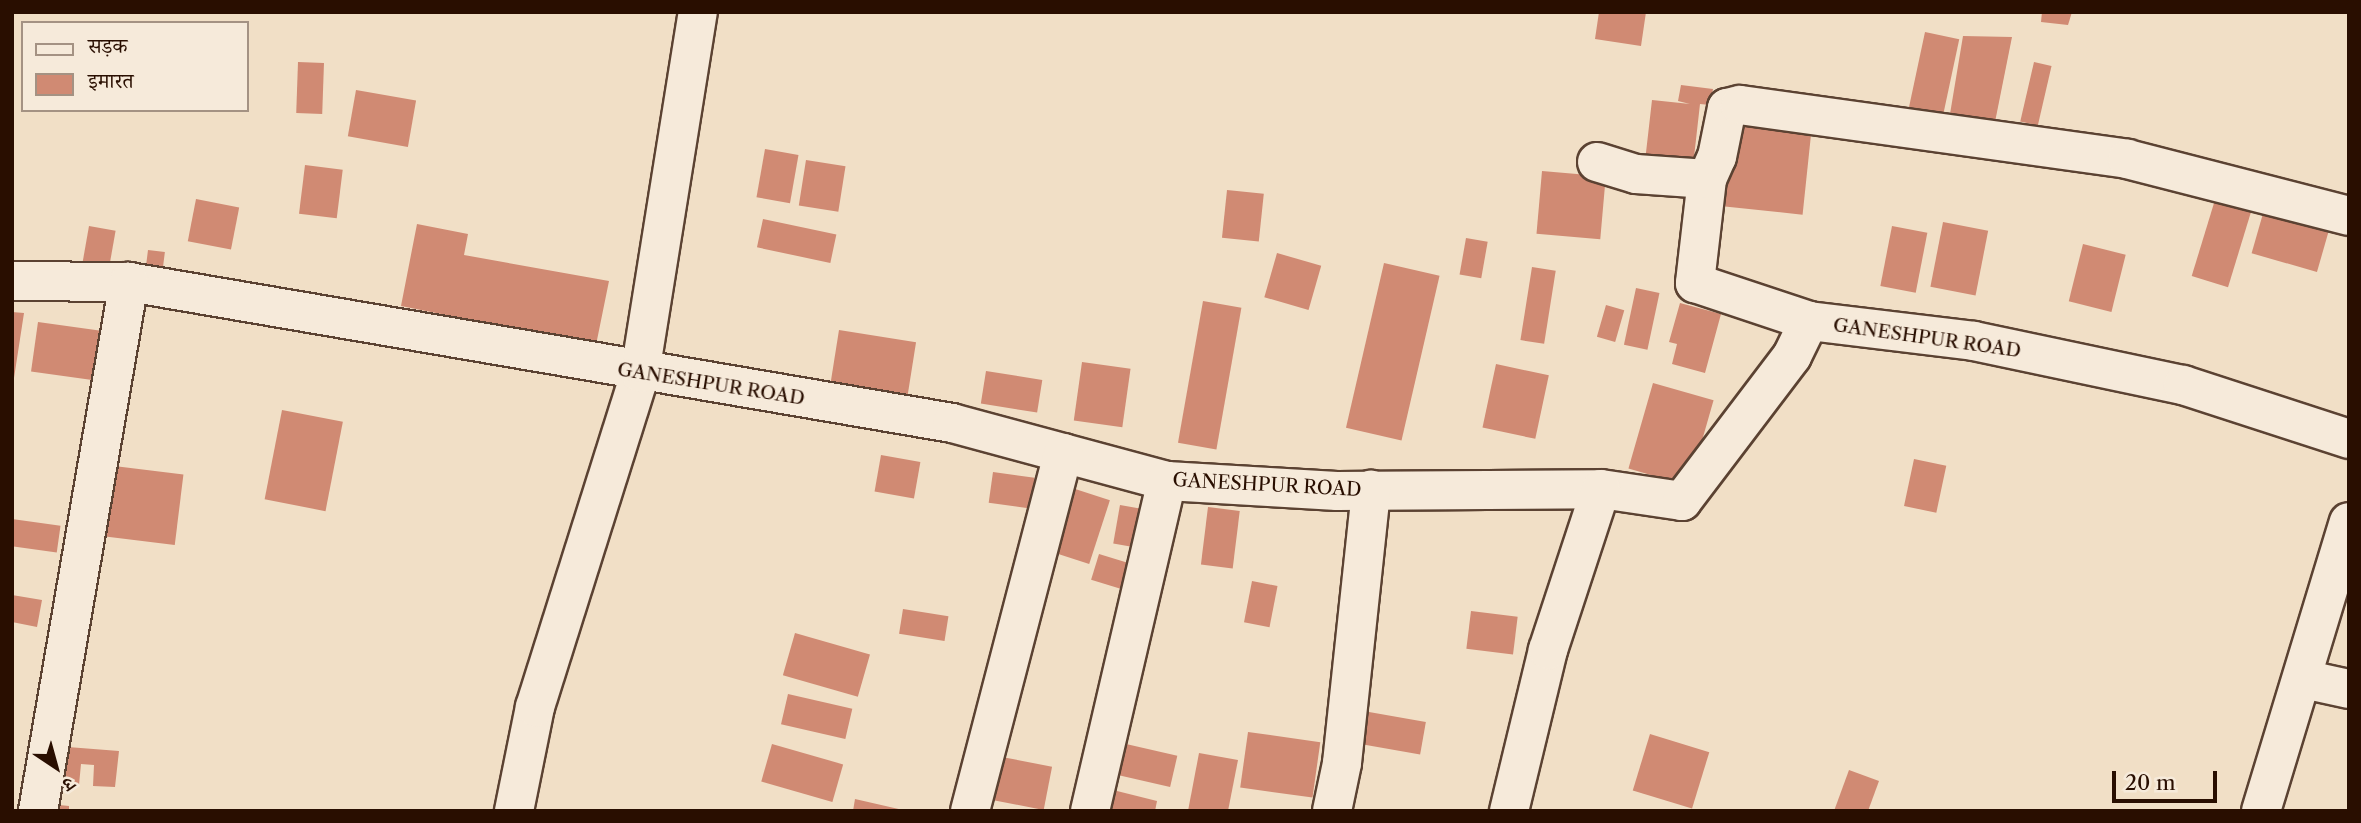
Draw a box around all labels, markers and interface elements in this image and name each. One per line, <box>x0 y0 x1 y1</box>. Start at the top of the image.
legend <box>21 21 248 112</box>
text: सड़क <box>88 33 127 58</box>
text: इमारत <box>88 68 134 93</box>
street label: GANESHPUR ROAD <box>1831 313 2023 363</box>
street label: GANESHPUR ROAD <box>615 358 807 410</box>
street label: GANESHPUR ROAD <box>1171 469 1363 501</box>
north arrow <box>21 732 91 802</box>
scale bar <box>2116 756 2221 800</box>
text: 20 m <box>2125 770 2176 795</box>
text: उ <box>58 772 79 797</box>

